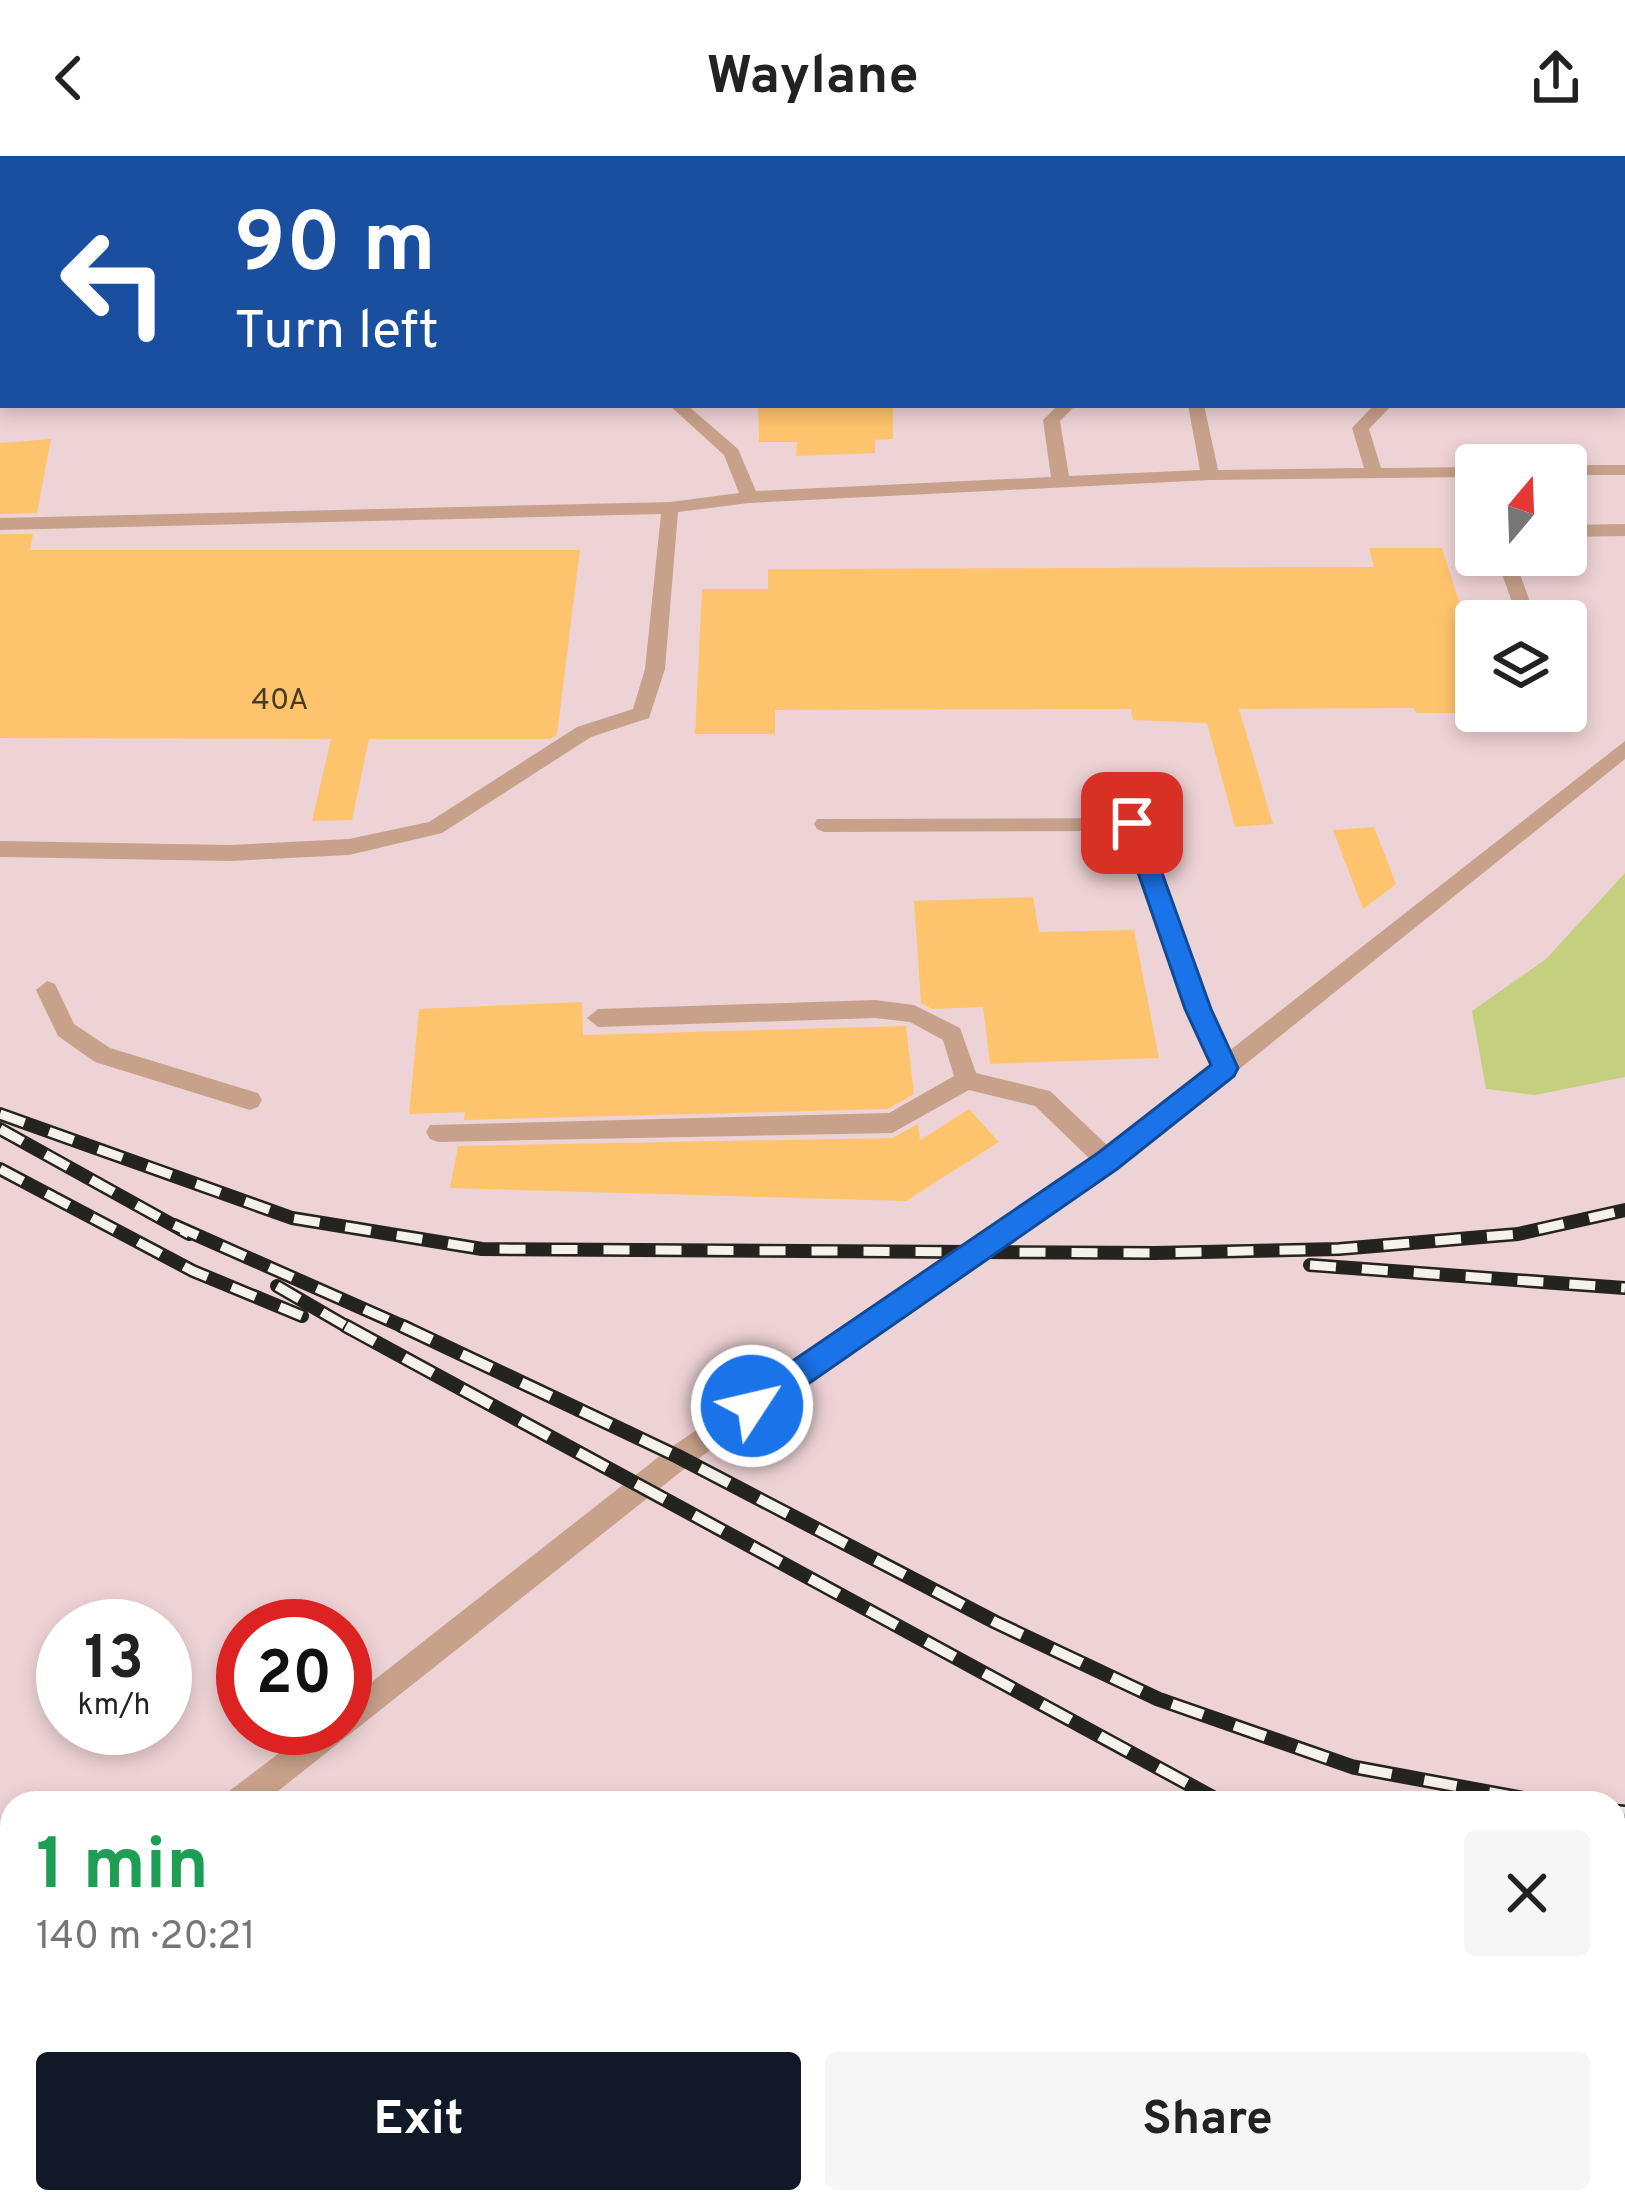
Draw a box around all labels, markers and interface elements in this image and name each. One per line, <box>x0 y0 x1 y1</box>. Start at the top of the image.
text: Waylane <box>706 44 919 113</box>
icon: back <box>36 45 102 111</box>
icon: share <box>1523 45 1589 111</box>
text: 90 m <box>234 195 436 301</box>
icon: left <box>36 204 192 360</box>
text: Turn left <box>234 299 439 368</box>
north arrow <box>1455 444 1587 576</box>
map controls <box>1455 444 1587 732</box>
button: layers <box>1455 600 1587 732</box>
house number: 40А <box>251 683 309 720</box>
pin <box>1081 772 1183 874</box>
icon: arrive <box>1099 790 1165 856</box>
position arrow <box>689 1343 815 1469</box>
speed limit sign: 20 <box>216 1599 372 1755</box>
text: 13 <box>84 1624 144 1700</box>
text: km/h <box>78 1688 150 1725</box>
text: 1 min <box>36 1823 209 1915</box>
button: close <box>1464 1830 1590 1956</box>
text: 140 m · 20:21 <box>36 1914 256 1963</box>
button: Exit <box>36 2052 801 2190</box>
button: Share <box>825 2052 1590 2190</box>

